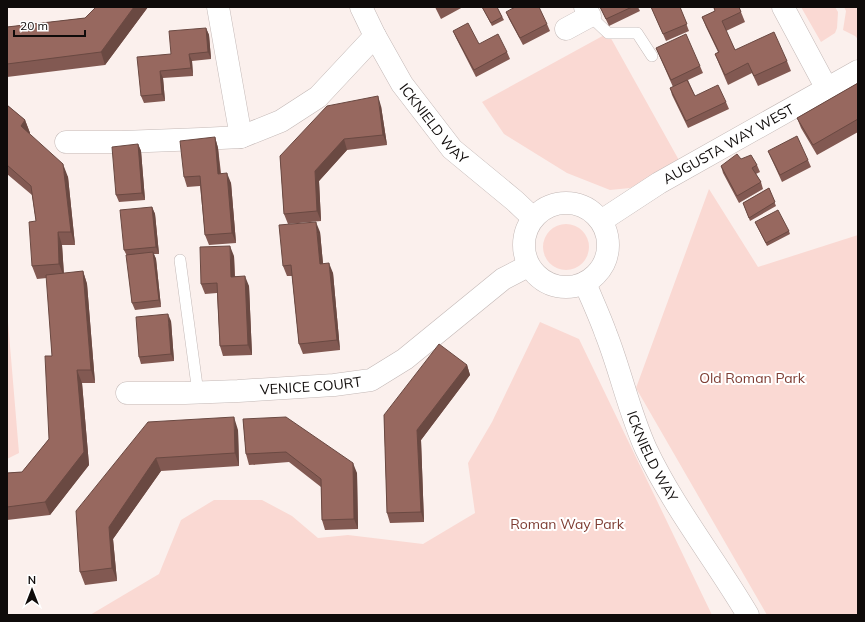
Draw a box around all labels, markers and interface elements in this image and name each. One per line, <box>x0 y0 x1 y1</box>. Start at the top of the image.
scale bar <box>14 12 85 38</box>
text: 20 m <box>20 18 48 33</box>
street label: ICKNIELD WAY <box>396 80 472 168</box>
street label: AUGUSTA WAY WEST <box>660 100 798 188</box>
park label: Old Roman Park <box>699 369 806 387</box>
street label: VENICE COURT <box>259 372 363 399</box>
street label: ICKNIELD WAY <box>623 408 682 505</box>
park label: Roman Way Park <box>510 515 625 533</box>
north arrow <box>12 570 52 610</box>
text: N <box>28 573 36 587</box>

